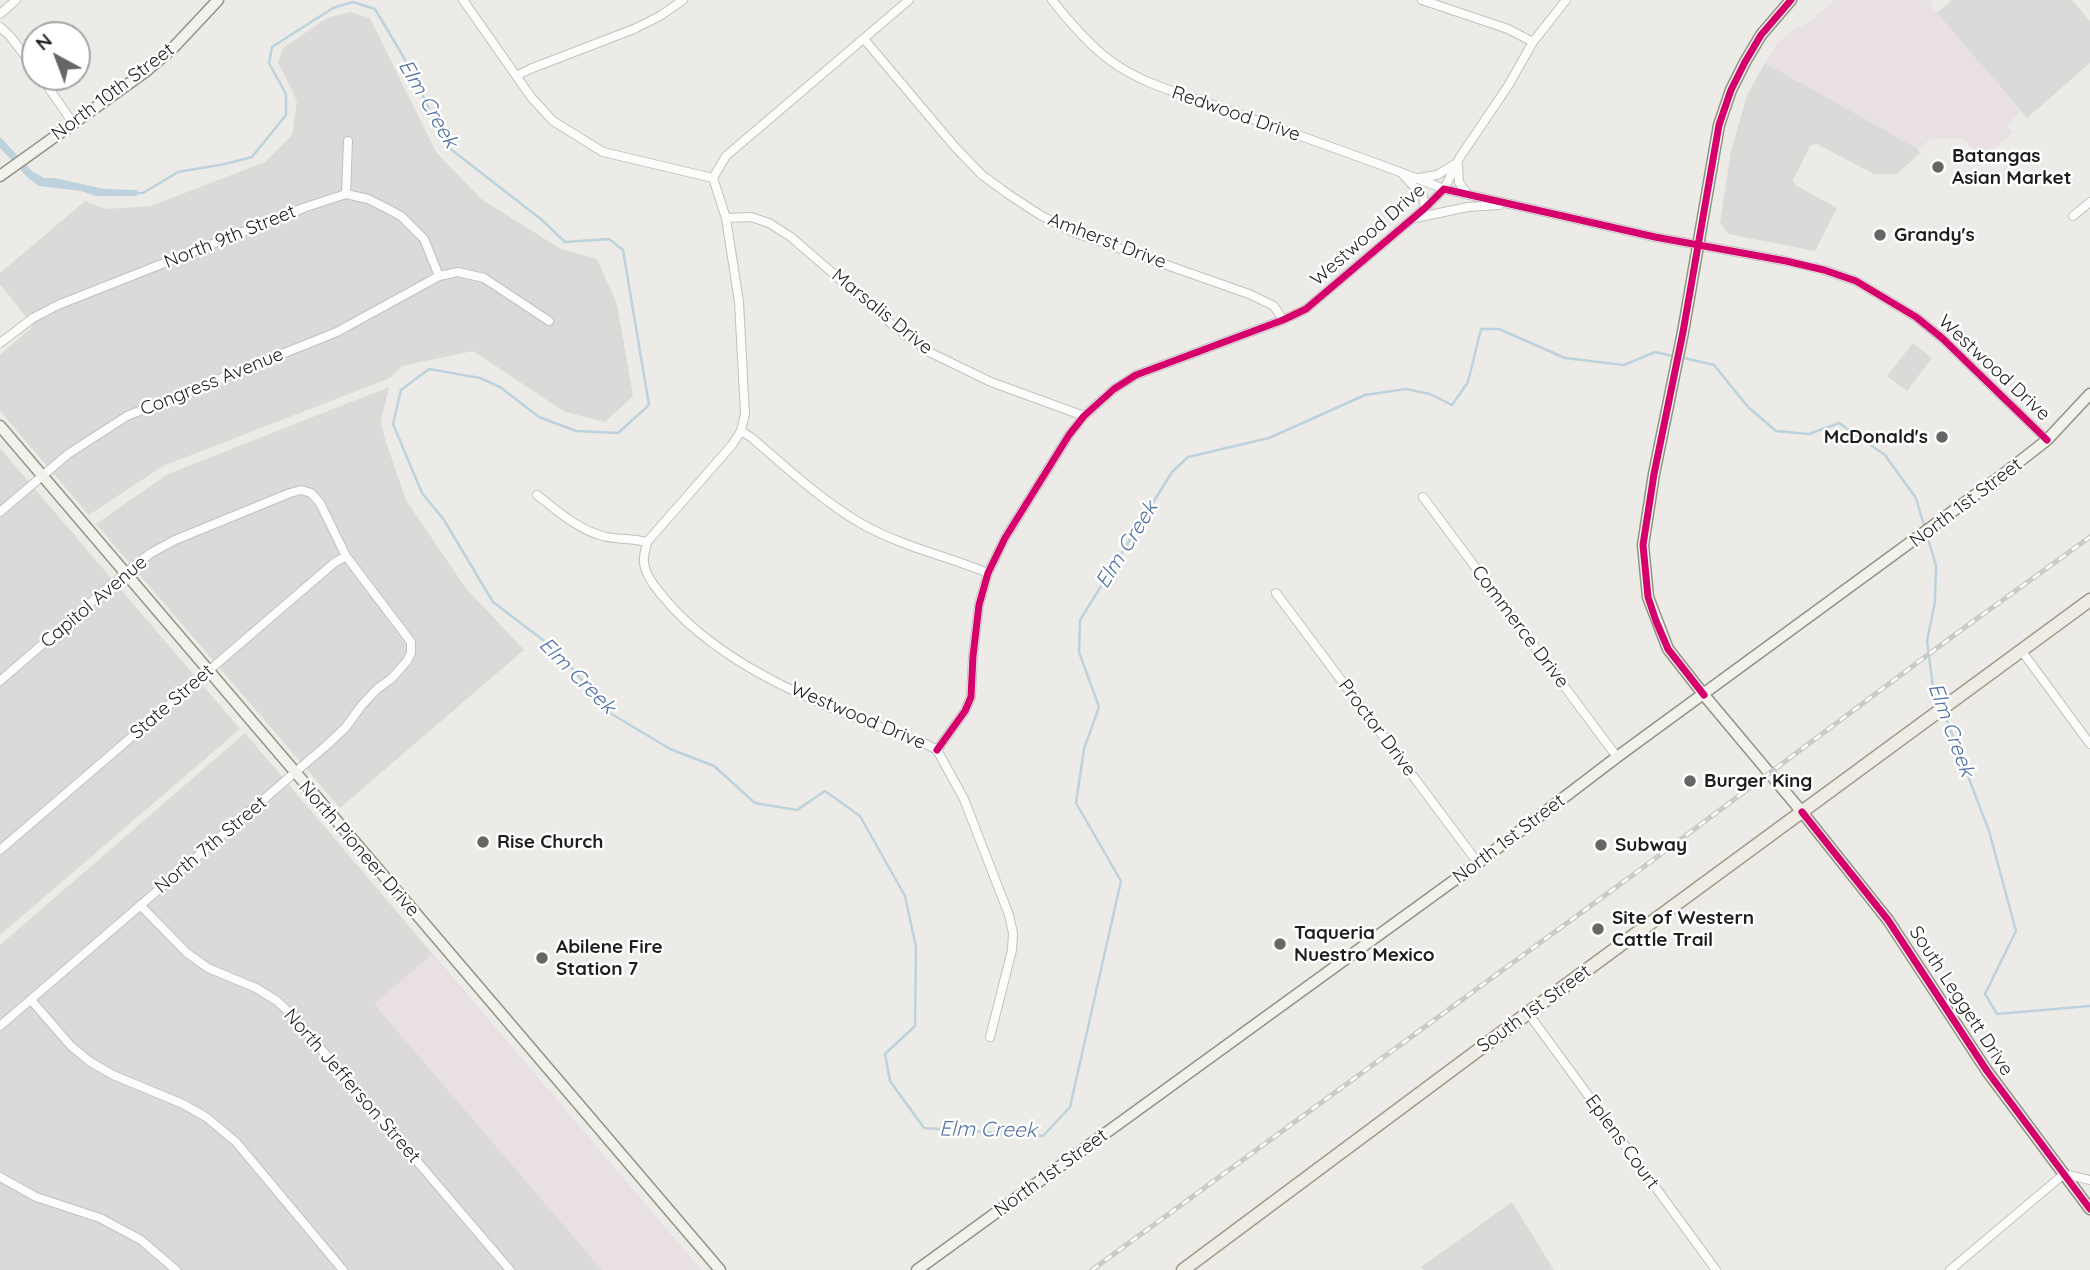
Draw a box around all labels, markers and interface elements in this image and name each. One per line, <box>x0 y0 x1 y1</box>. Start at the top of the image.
north arrow <box>21 21 91 91</box>
text: N <box>30 28 57 55</box>
street label: North 10th Street <box>47 38 179 146</box>
water label: Elm Creek <box>393 55 463 153</box>
street label: Redwood Drive <box>1169 81 1303 147</box>
place label: Batangas Asian Market <box>1952 145 2071 189</box>
marker: Batangas Asian Market <box>1930 159 1946 175</box>
street label: Westwood Drive <box>1306 179 1430 291</box>
street label: North 9th Street <box>161 200 299 274</box>
street label: Amherst Drive <box>1045 208 1169 274</box>
place label: Grandy's <box>1894 224 1975 246</box>
marker: Grandy's <box>1872 227 1888 243</box>
street label: Marsalis Drive <box>827 264 937 360</box>
street label: Westwood Drive <box>1933 310 2055 426</box>
street label: Congress Avenue <box>137 343 287 421</box>
place label: McDonald's <box>1824 426 1928 448</box>
marker: McDonald's <box>1934 429 1950 445</box>
street label: North 1st Street <box>1905 453 2027 553</box>
water label: Elm Creek <box>1090 497 1164 593</box>
street label: Capitol Avenue <box>36 551 152 653</box>
street label: Commerce Drive <box>1466 561 1574 693</box>
water label: Elm Creek <box>533 632 621 720</box>
street label: State Street <box>126 660 218 744</box>
street label: Proctor Drive <box>1333 675 1421 781</box>
street label: Westwood Drive <box>787 677 929 755</box>
water label: Elm Creek <box>1922 680 1980 780</box>
place label: Burger King <box>1704 770 1812 792</box>
marker: Burger King <box>1682 773 1698 789</box>
street label: North Pioneer Drive <box>294 776 424 922</box>
street label: North 1st Street <box>1448 789 1570 889</box>
street label: North 7th Street <box>150 792 272 898</box>
place label: Rise Church <box>497 831 603 853</box>
marker: Rise Church <box>475 834 491 850</box>
place label: Subway <box>1615 834 1687 856</box>
marker: Subway <box>1593 837 1609 853</box>
place label: Site of Western Cattle Trail <box>1612 907 1754 951</box>
marker: Site of Western Cattle Trail <box>1590 921 1606 937</box>
place label: Taqueria Nuestro Mexico <box>1294 922 1435 966</box>
street label: South Leggett Drive <box>1904 922 2018 1080</box>
place label: Abilene Fire Station 7 <box>556 936 663 980</box>
marker: Taqueria Nuestro Mexico <box>1272 936 1288 952</box>
marker: Abilene Fire Station 7 <box>534 950 550 966</box>
street label: South 1st Street <box>1473 960 1595 1058</box>
street label: North Jefferson Street <box>279 1004 425 1168</box>
street label: Eplens Court <box>1580 1090 1664 1194</box>
water label: Elm Creek <box>939 1117 1037 1143</box>
street label: North 1st Street <box>990 1124 1112 1222</box>

